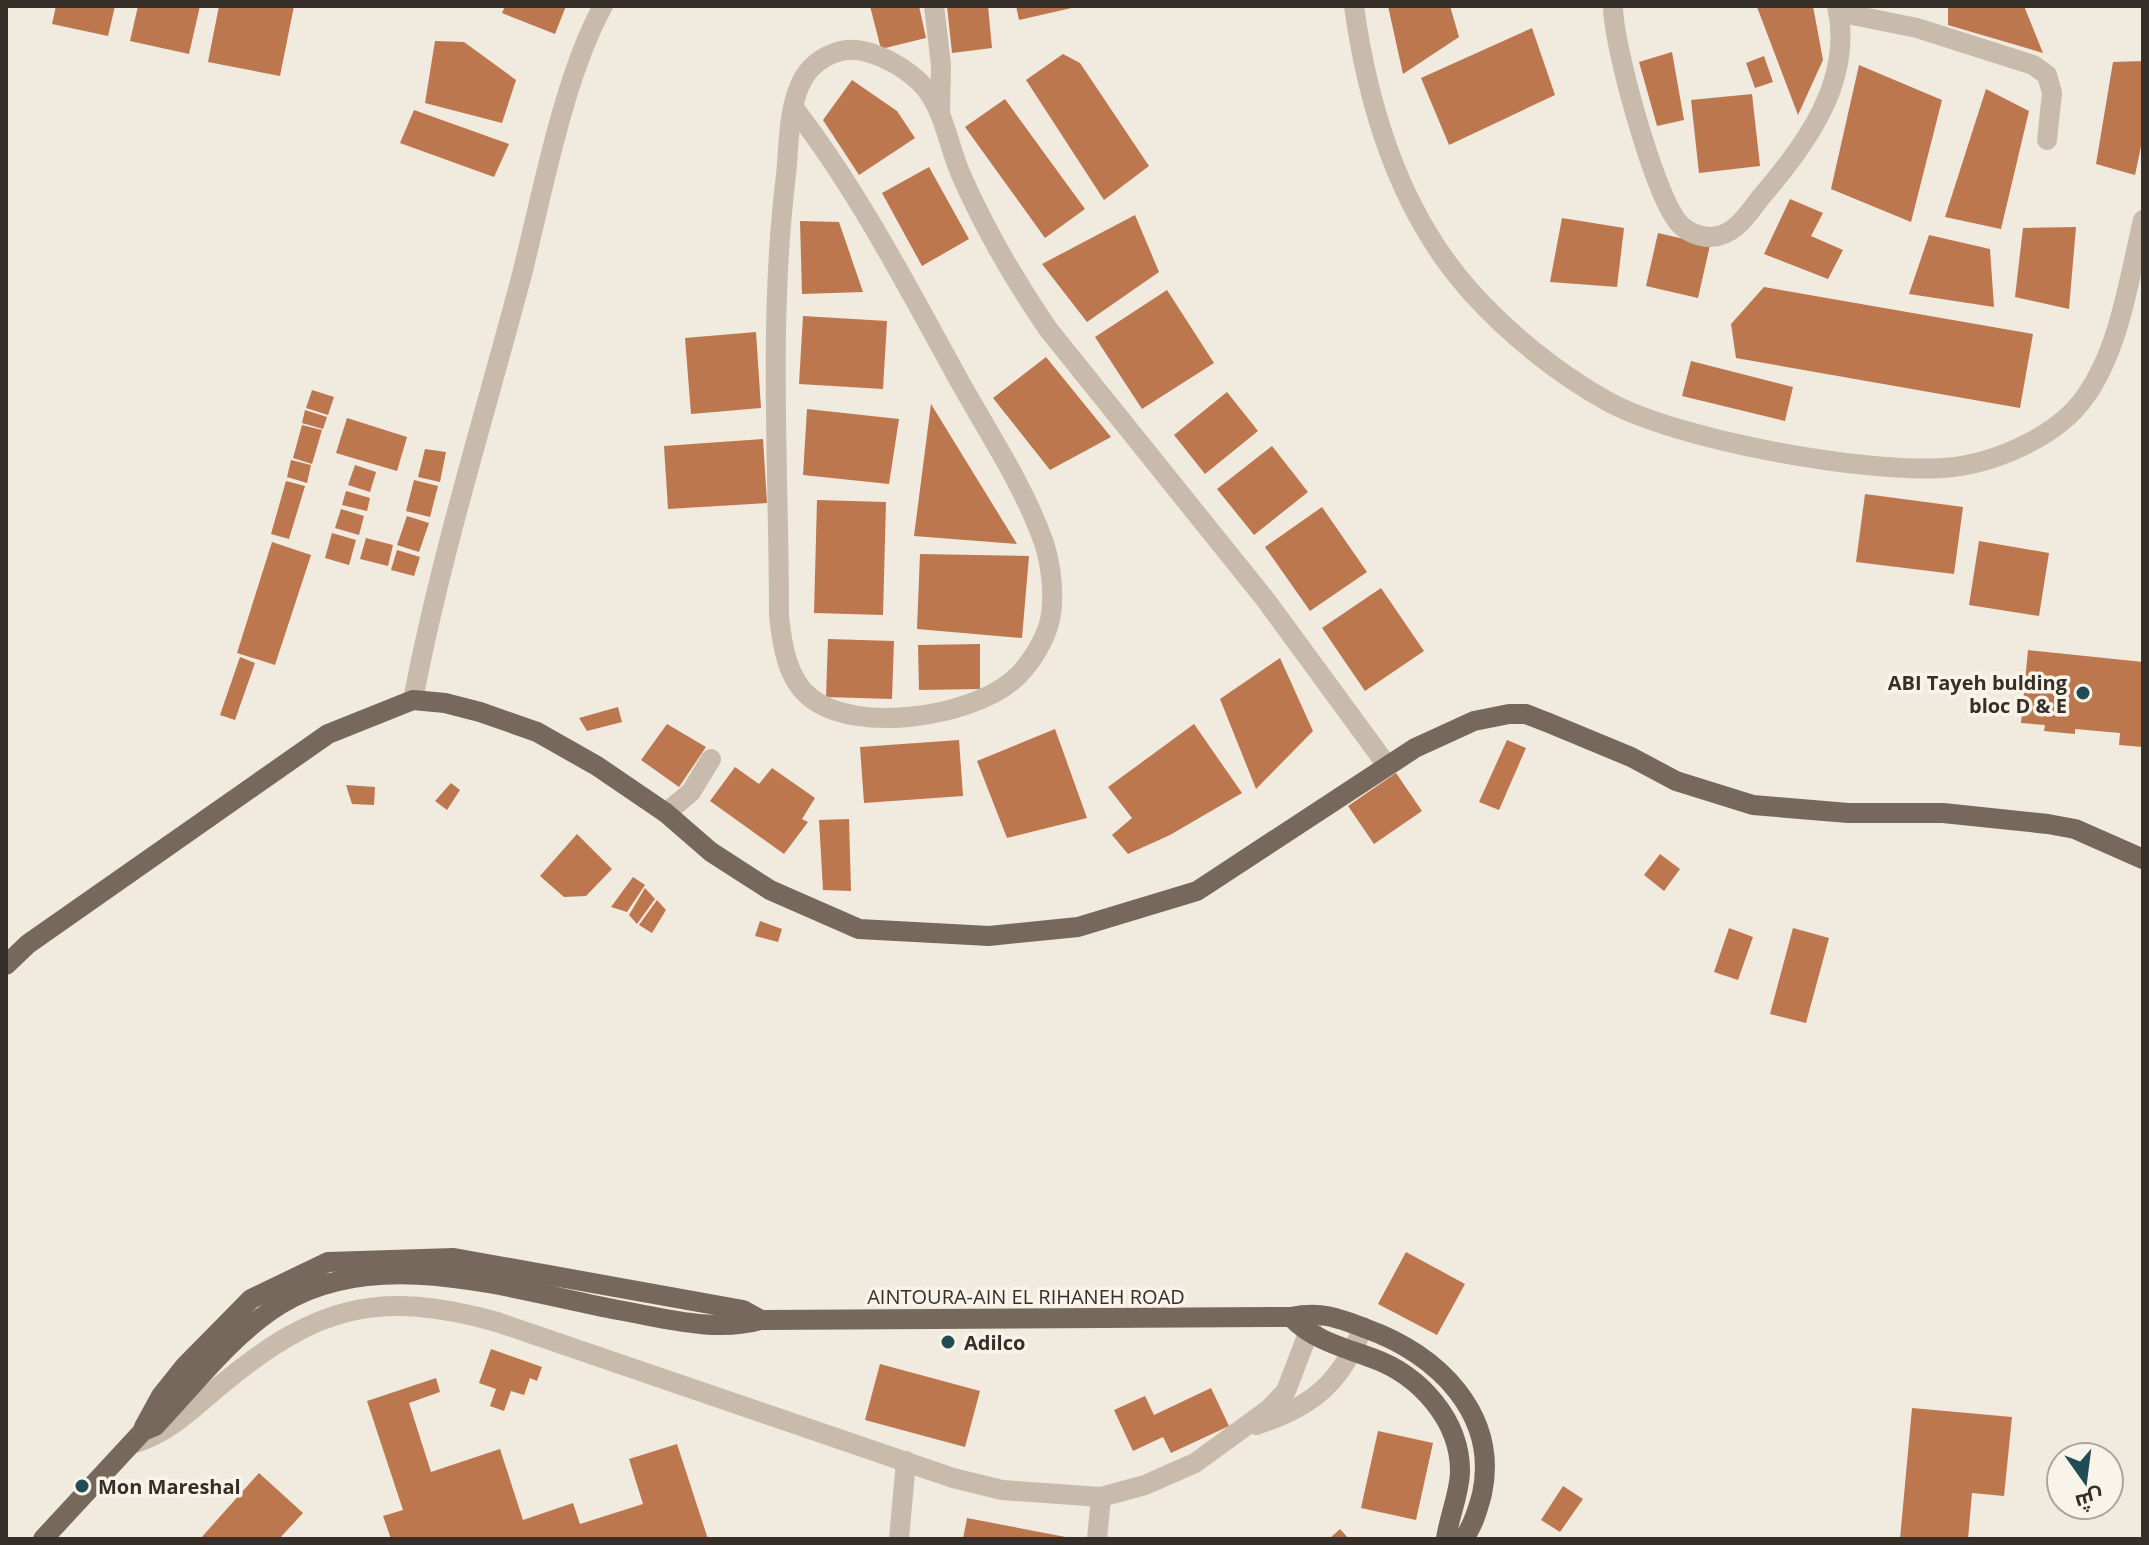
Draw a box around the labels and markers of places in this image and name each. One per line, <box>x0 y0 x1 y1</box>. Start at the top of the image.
place label: ABI Tayeh bulding bloc D & E <box>1888 669 2068 719</box>
marker: ABI Tayeh bulding bloc D & E <box>2074 684 2092 702</box>
place label: Adilco <box>964 1329 1025 1356</box>
marker: Adilco <box>939 1333 957 1351</box>
place label: Mon Mareshal <box>98 1473 241 1500</box>
marker: Mon Mareshal <box>73 1477 91 1495</box>

